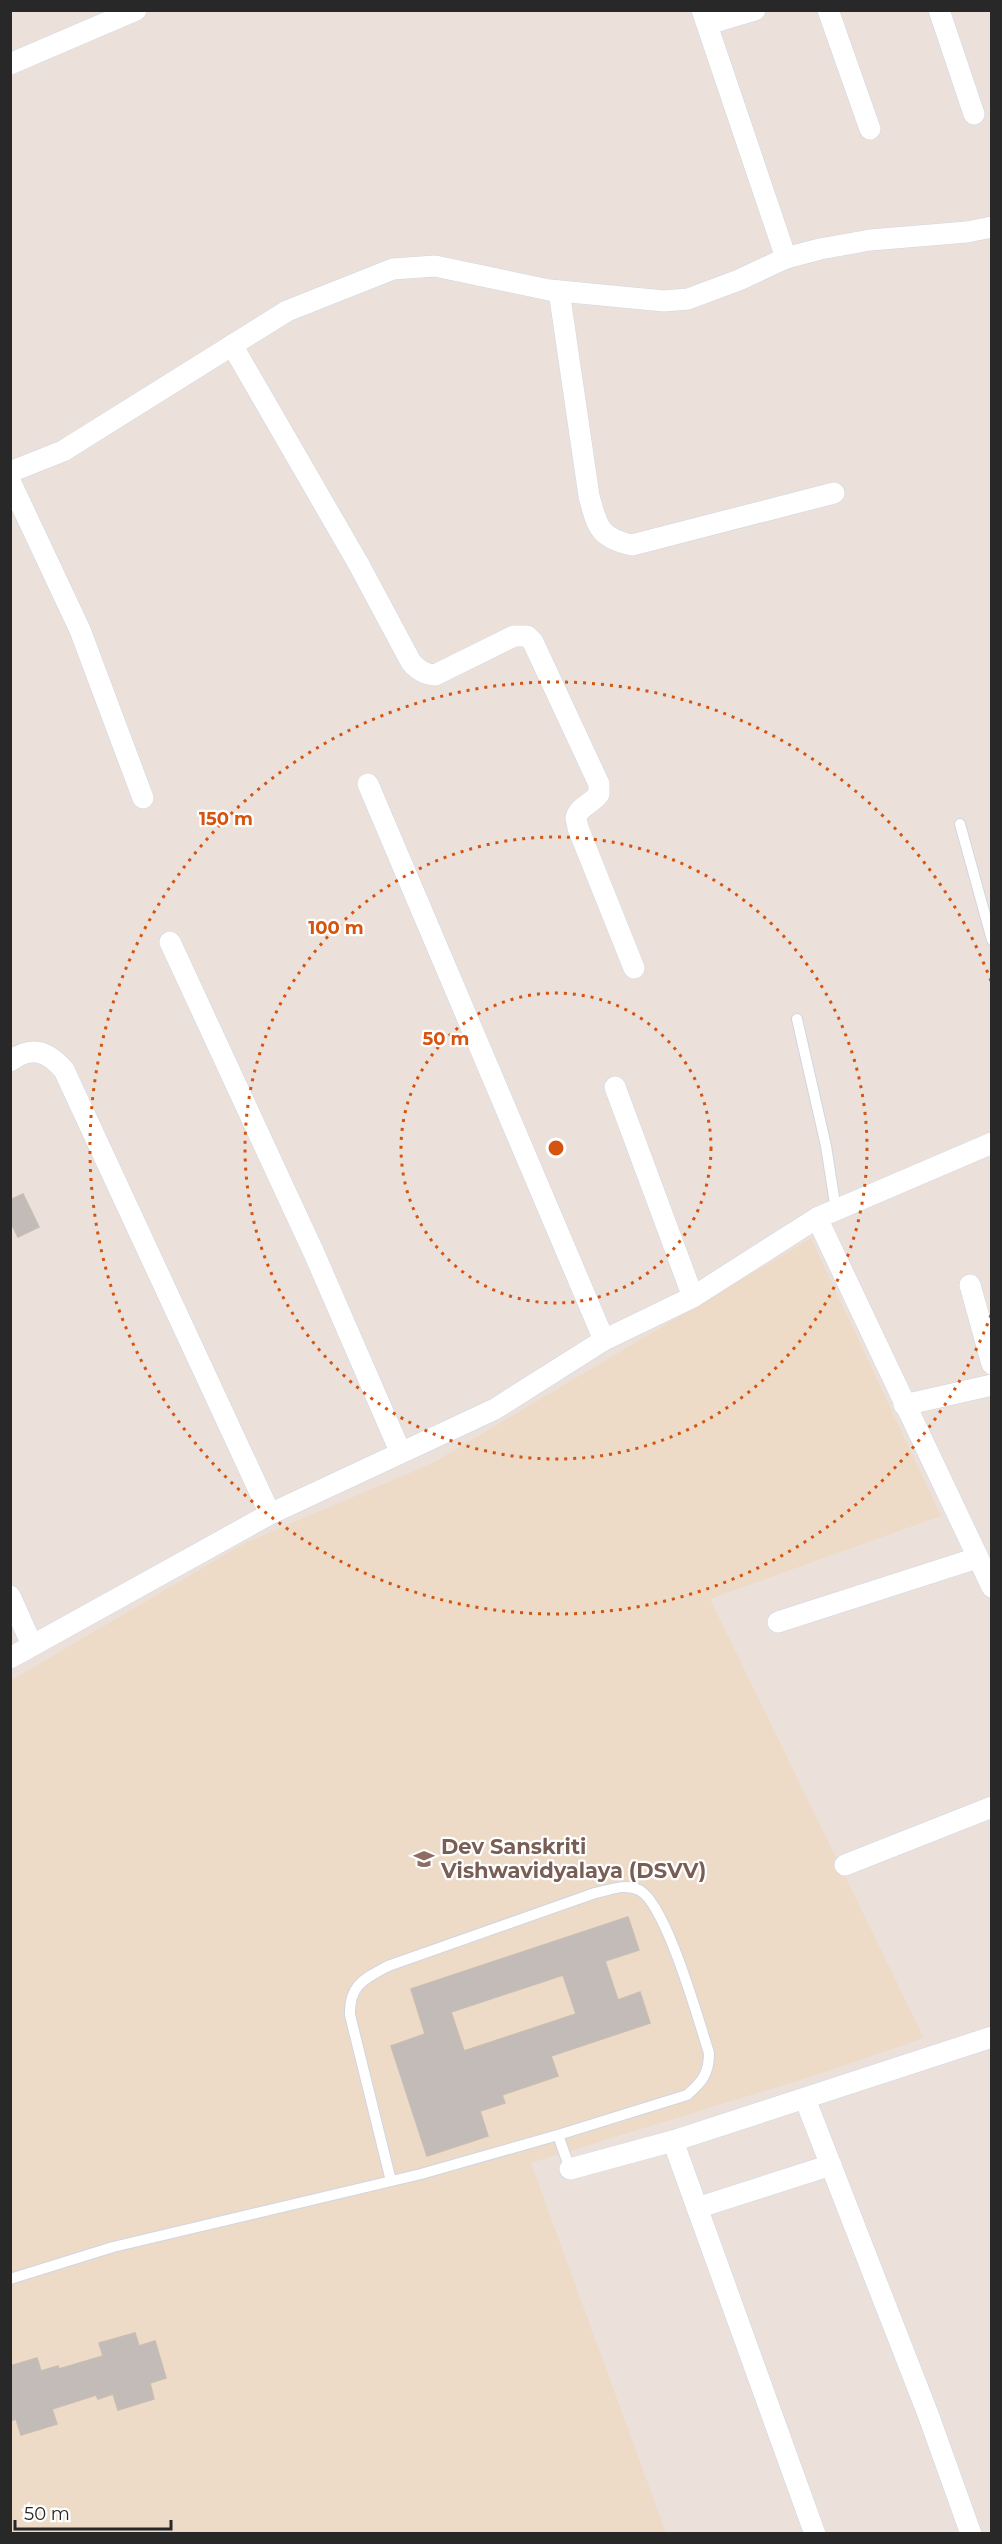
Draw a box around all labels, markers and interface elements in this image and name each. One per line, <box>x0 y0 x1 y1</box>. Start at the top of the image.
text: 150 m <box>199 808 253 830</box>
text: 100 m <box>308 917 364 939</box>
text: 50 m <box>423 1028 469 1050</box>
centre of rings <box>546 1138 566 1158</box>
place label: Dev Sanskriti Vishwavidyalaya (DSVV) <box>440 1834 706 1883</box>
school or university icon: Dev Sanskriti Vishwavidyalaya (DSVV) <box>412 1847 436 1871</box>
scale bar <box>15 2493 171 2531</box>
text: 50 m <box>24 2503 70 2525</box>

